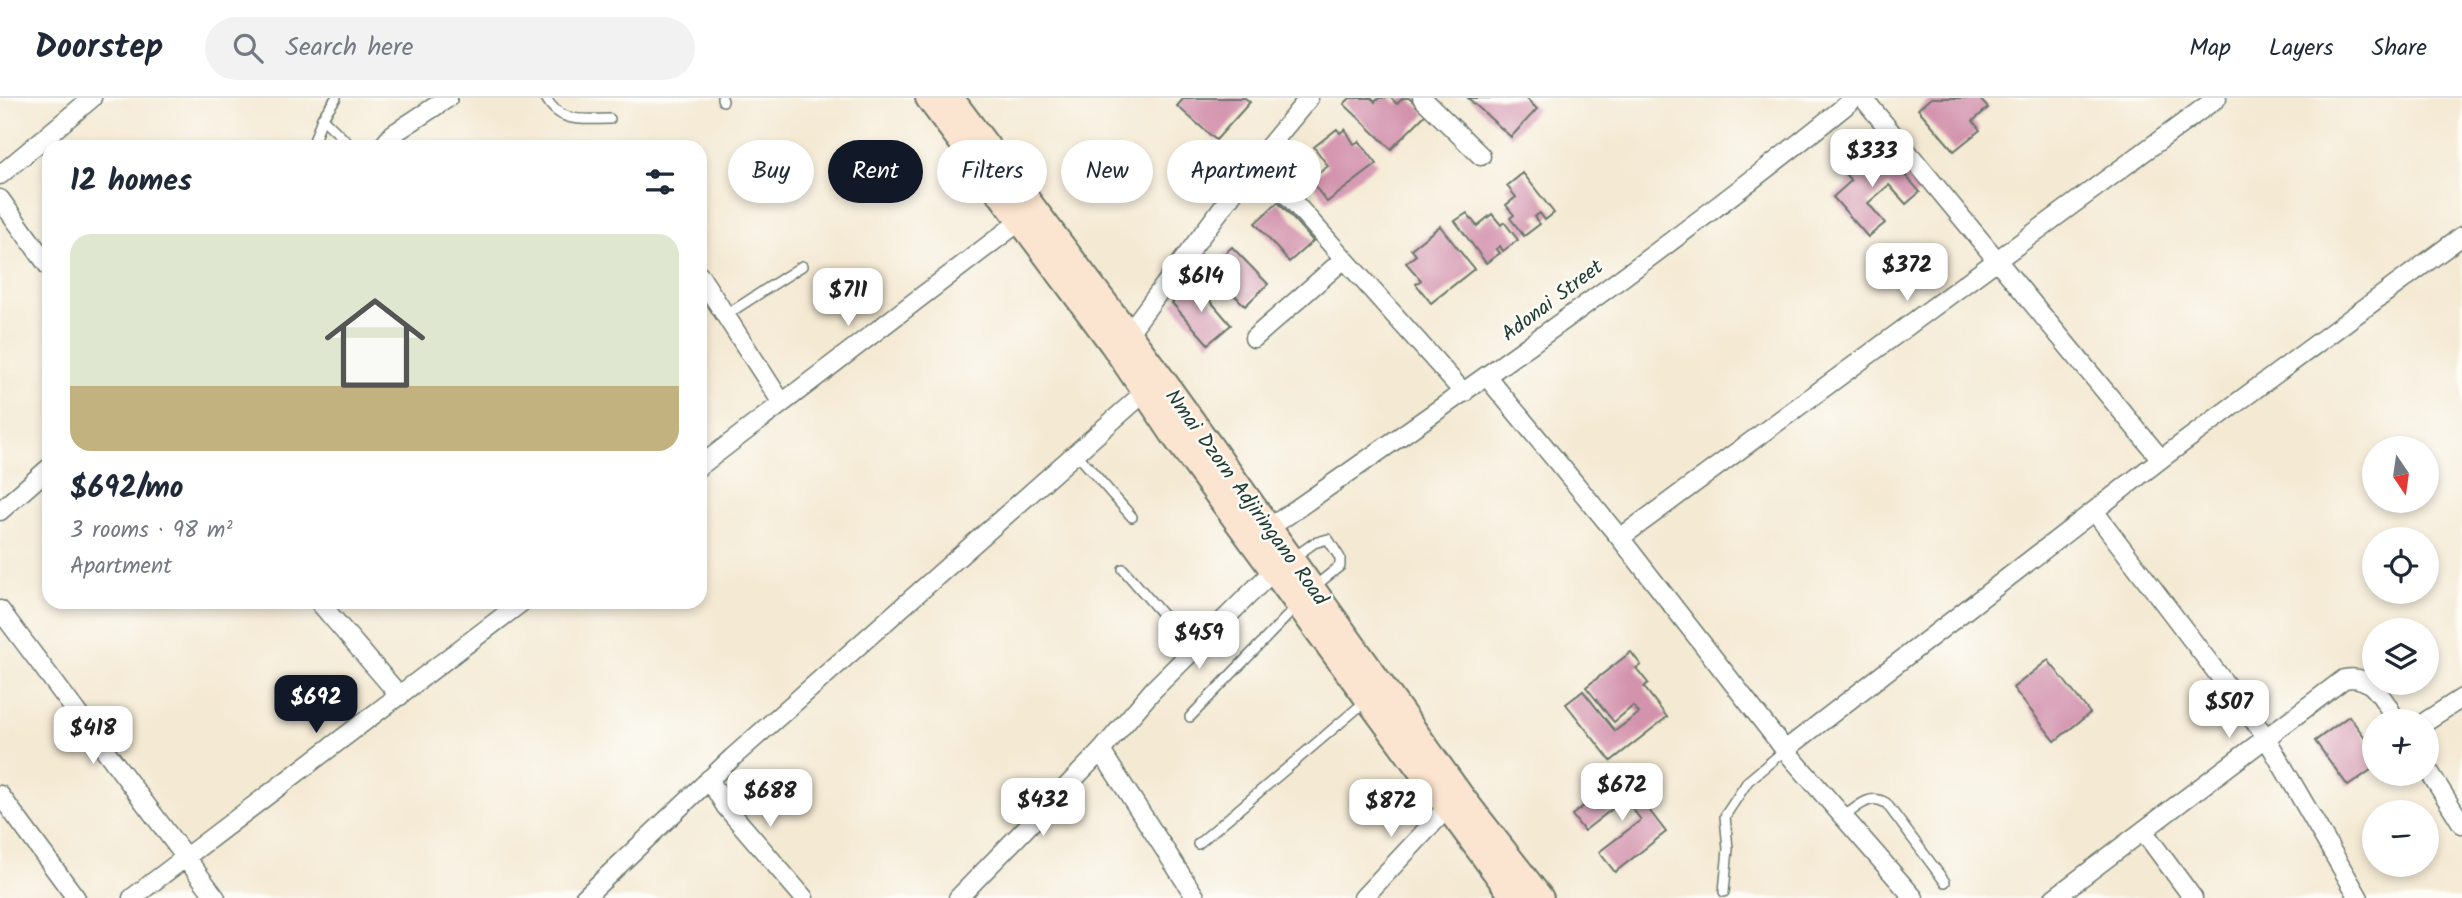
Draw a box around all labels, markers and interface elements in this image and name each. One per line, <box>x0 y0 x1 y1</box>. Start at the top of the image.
search box <box>205 17 695 80</box>
text: Doorstep <box>35 22 163 75</box>
text: Search here <box>285 27 413 69</box>
icon: search <box>229 29 267 67</box>
text: Map <box>2189 29 2231 68</box>
text: Layers <box>2269 29 2333 68</box>
text: Share <box>2371 29 2427 68</box>
pin: $333 <box>1831 130 1913 189</box>
text: $333 <box>1846 134 1898 170</box>
chip: Buy <box>728 140 814 203</box>
chip: Rent <box>828 140 923 203</box>
chip: Filters <box>937 140 1047 203</box>
chip: New <box>1061 140 1153 203</box>
chip: Apartment <box>1167 140 1321 203</box>
text: 12 homes <box>70 158 192 206</box>
icon: filters <box>641 163 679 201</box>
pin: $372 <box>1866 244 1948 303</box>
text: $372 <box>1882 248 1932 284</box>
street label: Adonai Street <box>1495 251 1612 351</box>
pin: $614 <box>1160 254 1242 314</box>
text: $614 <box>1178 259 1224 295</box>
pin: $711 <box>807 268 889 328</box>
text: $711 <box>829 273 867 309</box>
icon: home <box>312 280 438 406</box>
street label: Nmai Dzorn Adjiringano Road <box>1156 383 1336 614</box>
north arrow <box>2362 436 2440 513</box>
map controls <box>2362 436 2439 877</box>
text: $692/mo <box>70 465 183 513</box>
text: 3 rooms · 98 m² <box>70 513 233 549</box>
button: locate <box>2362 527 2439 604</box>
text: Apartment <box>70 549 172 585</box>
pin: $459 <box>1158 612 1240 671</box>
text: $459 <box>1174 616 1224 652</box>
button: layers <box>2362 618 2439 695</box>
pin: $692 <box>275 676 357 735</box>
text: $692 <box>290 680 342 716</box>
pin: $507 <box>2188 680 2270 740</box>
text: $507 <box>2205 685 2253 721</box>
pin: $418 <box>52 706 134 766</box>
button: + <box>2362 709 2439 786</box>
text: $418 <box>70 711 116 747</box>
pin: $672 <box>1581 764 1663 823</box>
text: $672 <box>1597 768 1647 804</box>
pin: $688 <box>729 770 811 829</box>
text: $688 <box>743 774 797 810</box>
pin: $432 <box>1002 778 1084 838</box>
pin: $872 <box>1350 780 1432 839</box>
text: $432 <box>1017 783 1069 819</box>
text: $872 <box>1365 784 1417 820</box>
button: − <box>2362 800 2439 877</box>

